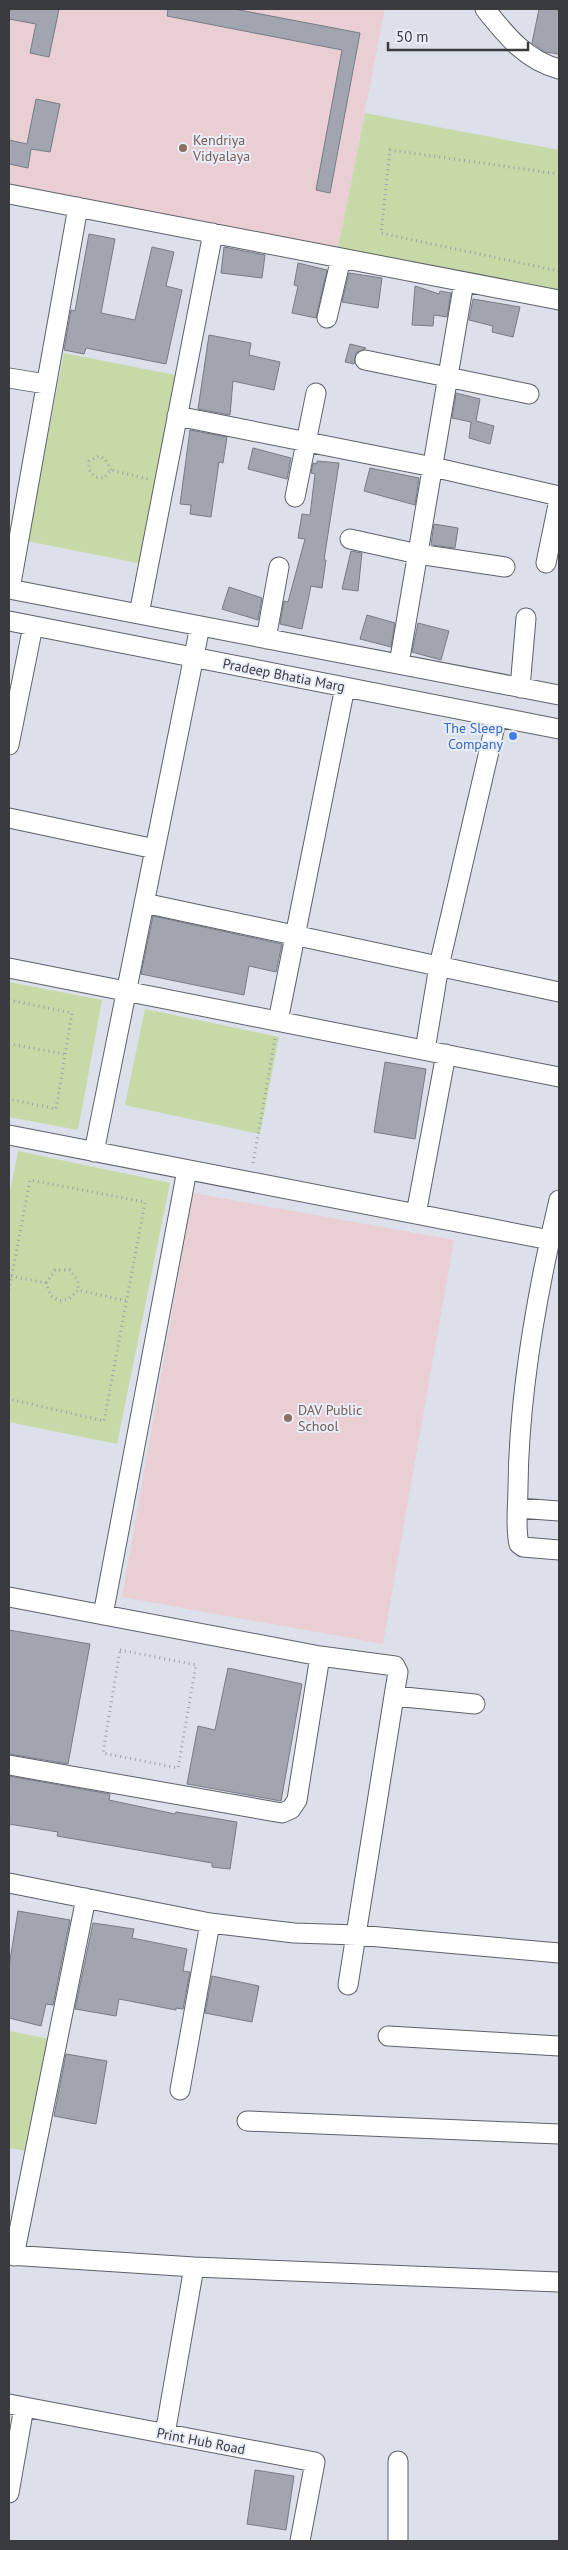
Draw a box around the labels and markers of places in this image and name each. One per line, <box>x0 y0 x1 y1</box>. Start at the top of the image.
place label: Kendriya Vidyalaya <box>192 131 250 165</box>
marker: Kendriya Vidyalaya <box>177 142 189 154</box>
place label: The Sleep Company <box>444 719 503 753</box>
marker: The Sleep Company <box>507 730 519 742</box>
place label: DAV Public School <box>298 1401 362 1435</box>
marker: DAV Public School <box>282 1412 294 1424</box>

